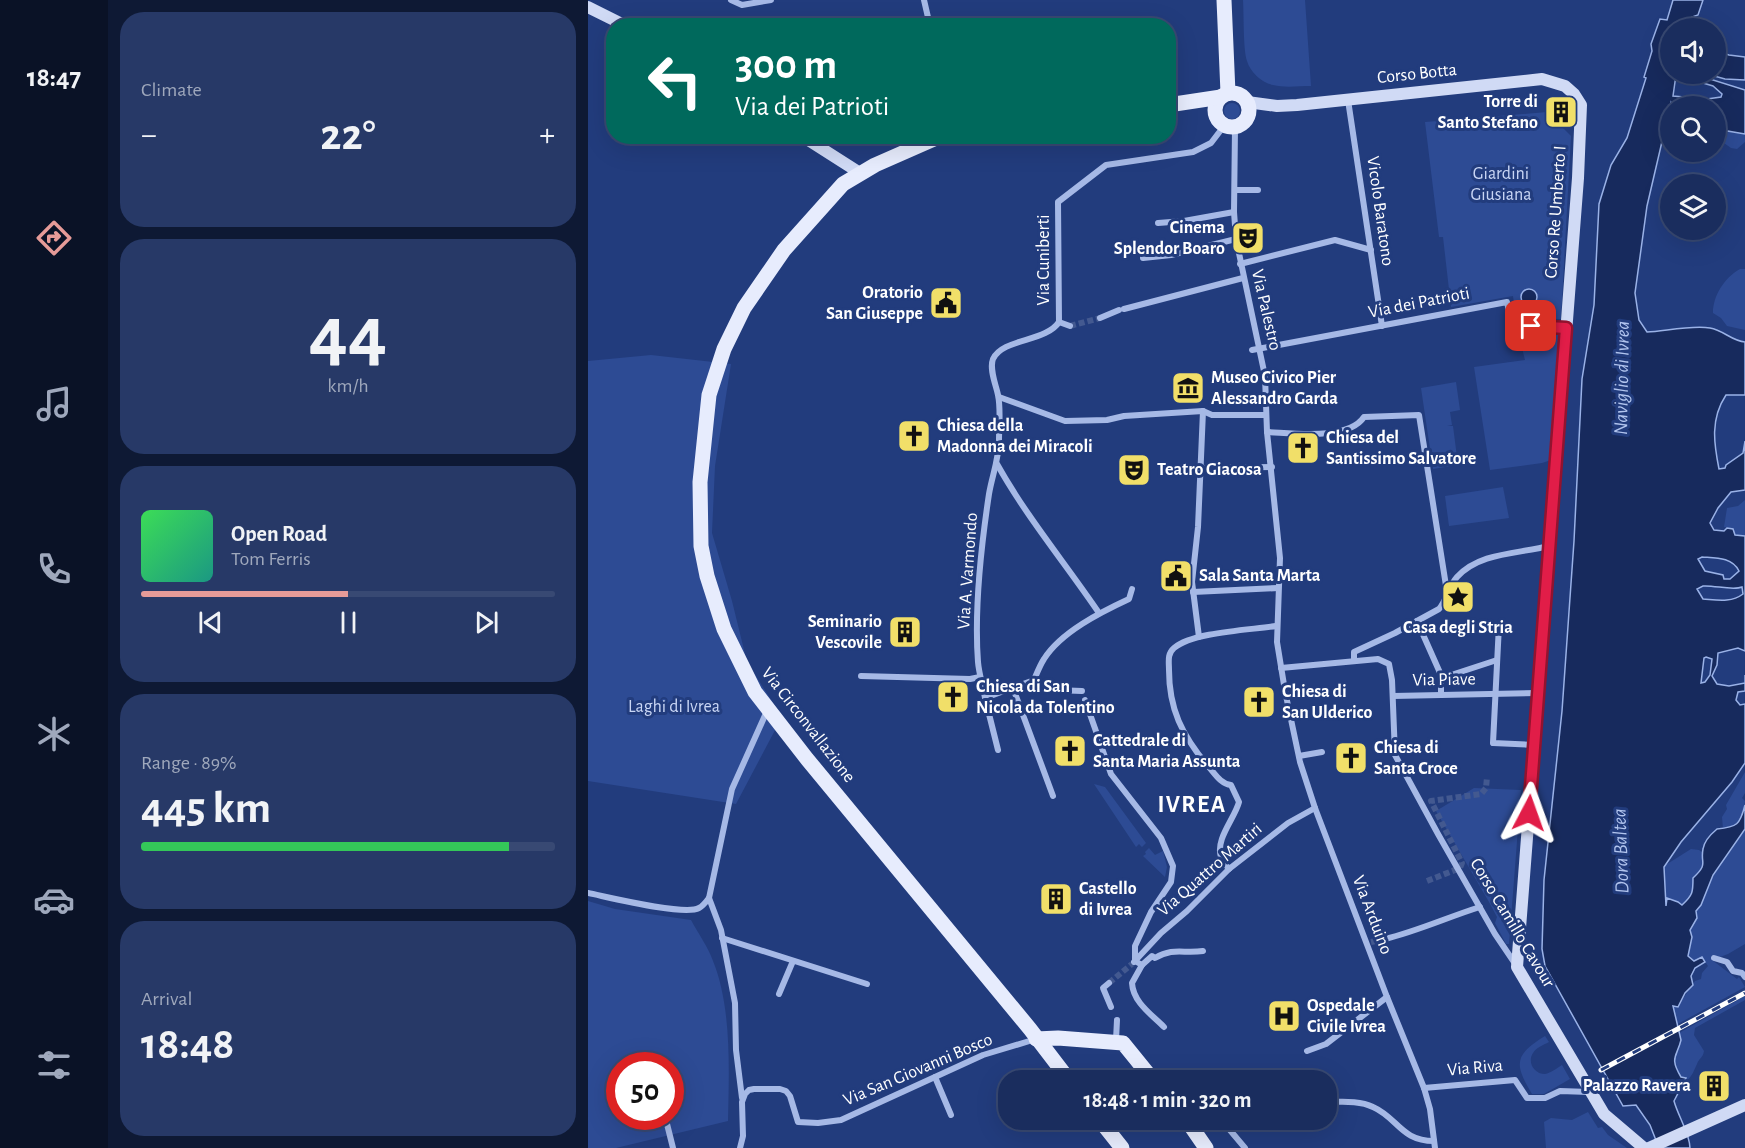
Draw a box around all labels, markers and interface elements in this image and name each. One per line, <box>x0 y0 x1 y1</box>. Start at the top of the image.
map controls <box>1660 18 1726 240</box>
button: sound <box>1660 18 1726 84</box>
icon: left <box>636 42 714 120</box>
text: 300 m <box>735 44 837 86</box>
street label: Corso Botta <box>1376 61 1458 87</box>
text: 18:47 <box>27 64 81 91</box>
text: Climate <box>141 80 202 100</box>
text: Via dei Patrioti <box>735 93 889 120</box>
place label: Torre di Santo Stefano <box>1437 93 1538 132</box>
building icon: Torre di Santo Stefano <box>1543 94 1579 130</box>
button: search <box>1660 96 1726 162</box>
text: 22° <box>320 113 376 158</box>
text: − <box>141 119 157 152</box>
text: + <box>539 119 555 152</box>
street label: Corso Re Umberto I <box>1542 145 1570 279</box>
street label: Vicolo Baratono <box>1363 155 1397 267</box>
park label: Giardini Giusiana <box>1470 165 1532 204</box>
button: layers <box>1660 174 1726 240</box>
street label: Via Cuniberti <box>1035 214 1053 306</box>
icon: directions <box>33 217 75 259</box>
place label: Cinema Splendor Boaro <box>1114 219 1225 258</box>
theatre icon: Cinema Splendor Boaro <box>1230 220 1266 256</box>
street label: Via Palestro <box>1248 268 1284 353</box>
place label: Oratorio San Giuseppe <box>826 284 923 323</box>
street label: Via dei Patrioti <box>1367 284 1471 322</box>
public building icon: Oratorio San Giuseppe <box>928 285 964 321</box>
text: 44 <box>309 296 387 374</box>
pin <box>1505 300 1556 351</box>
icon: arrive <box>1514 309 1547 342</box>
water label: Naviglio di Ivrea <box>1611 321 1633 435</box>
place label: Museo Civico Pier Alessandro Garda <box>1211 369 1338 408</box>
museum icon: Museo Civico Pier Alessandro Garda <box>1170 370 1206 406</box>
text: km/h <box>327 376 369 396</box>
icon: music <box>33 383 75 425</box>
place label: Chiesa della Madonna dei Miracoli <box>937 417 1093 456</box>
church icon: Chiesa della Madonna dei Miracoli <box>896 418 932 454</box>
place label: Chiesa del Santissimo Salvatore <box>1326 429 1476 468</box>
church icon: Chiesa del Santissimo Salvatore <box>1285 430 1321 466</box>
theatre icon: Teatro Giacosa <box>1116 452 1152 488</box>
place label: Teatro Giacosa <box>1157 461 1262 479</box>
street label: Via A. Varmondo <box>955 512 981 630</box>
text: Open Road <box>231 523 327 545</box>
icon: phone <box>33 548 75 590</box>
text: Tom Ferris <box>231 549 311 569</box>
public building icon: Sala Santa Marta <box>1158 558 1194 594</box>
place label: Sala Santa Marta <box>1199 567 1321 585</box>
place icon: Casa degli Stria <box>1440 579 1476 615</box>
icon: previous <box>194 606 227 639</box>
icon: pause <box>332 606 365 639</box>
icon: next <box>470 606 503 639</box>
place label: Seminario Vescovile <box>808 613 882 652</box>
building icon: Seminario Vescovile <box>887 614 923 650</box>
place label: Casa degli Stria <box>1403 619 1513 637</box>
street label: Via Circonvallazione <box>758 664 858 786</box>
street label: Via Piave <box>1412 670 1476 690</box>
place label: Chiesa di San Nicola da Tolentino <box>976 678 1115 717</box>
church icon: Chiesa di San Nicola da Tolentino <box>935 679 971 715</box>
place label: Chiesa di San Ulderico <box>1282 683 1373 722</box>
church icon: Chiesa di San Ulderico <box>1241 684 1277 720</box>
park label: Laghi di Ivrea <box>628 698 720 716</box>
icon: climate <box>33 713 75 755</box>
place label: Cattedrale di Santa Maria Assunta <box>1093 732 1241 771</box>
church icon: Cattedrale di Santa Maria Assunta <box>1052 733 1088 769</box>
place label: Chiesa di Santa Croce <box>1374 739 1458 778</box>
church icon: Chiesa di Santa Croce <box>1333 740 1369 776</box>
text: Range · 89% <box>141 753 237 773</box>
position arrow <box>1497 781 1561 845</box>
text: 445 km <box>141 786 271 831</box>
district label: IVREA <box>1157 793 1227 817</box>
water label: Dora Baltea <box>1610 808 1632 894</box>
street label: Via Quattro Martiri <box>1154 820 1266 920</box>
street label: Corso Camillo Cavour <box>1466 855 1558 991</box>
street label: Via Arduino <box>1349 873 1395 957</box>
icon: car <box>33 879 75 921</box>
place label: Castello di Ivrea <box>1079 880 1137 919</box>
building icon: Castello di Ivrea <box>1038 881 1074 917</box>
text: Arrival <box>141 989 192 1009</box>
place label: Ospedale Civile Ivrea <box>1307 997 1386 1036</box>
hospital icon: Ospedale Civile Ivrea <box>1266 998 1302 1034</box>
text: 18:48 <box>141 1022 235 1067</box>
street label: Via San Giovanni Bosco <box>841 1030 995 1110</box>
icon: filters <box>33 1044 75 1086</box>
speed limit sign: 50 <box>606 1052 684 1130</box>
street label: Via Riva <box>1446 1057 1504 1079</box>
building icon: Palazzo Ravera <box>1696 1068 1732 1104</box>
place label: Palazzo Ravera <box>1583 1077 1691 1095</box>
text: 18:48 · 1 min · 320 m <box>1084 1089 1251 1111</box>

